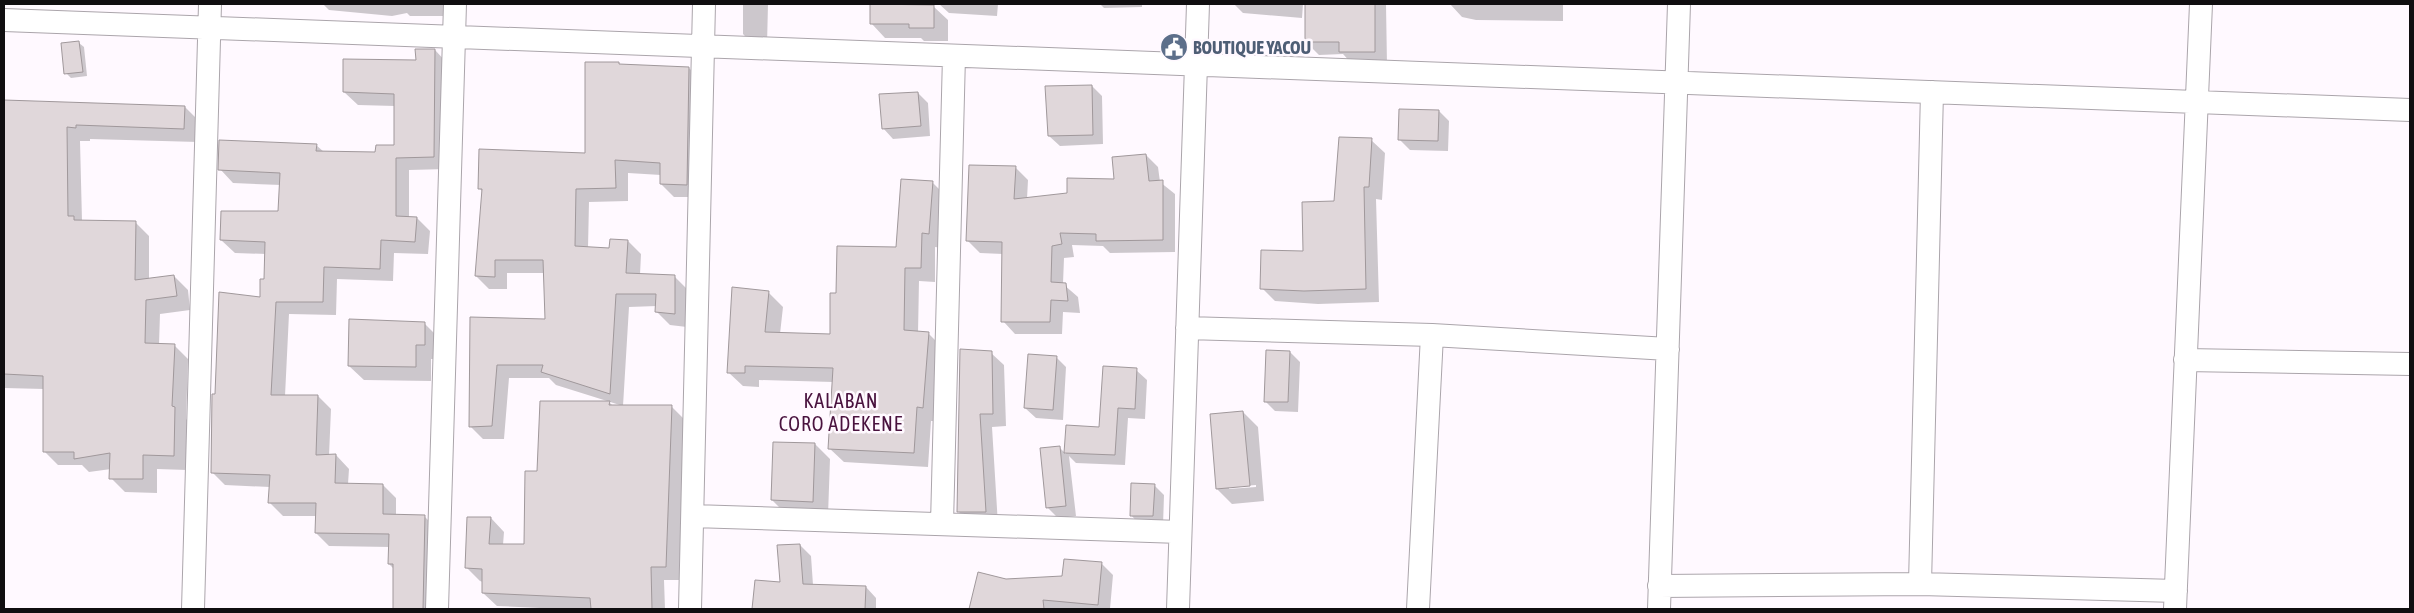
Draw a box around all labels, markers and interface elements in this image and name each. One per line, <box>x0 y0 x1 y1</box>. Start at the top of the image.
public building icon: BOUTIQUE YACOU <box>1159 32 1189 62</box>
place label: BOUTIQUE YACOU <box>1193 37 1311 58</box>
district label: KALABAN CORO ADEKENE <box>779 389 903 435</box>

